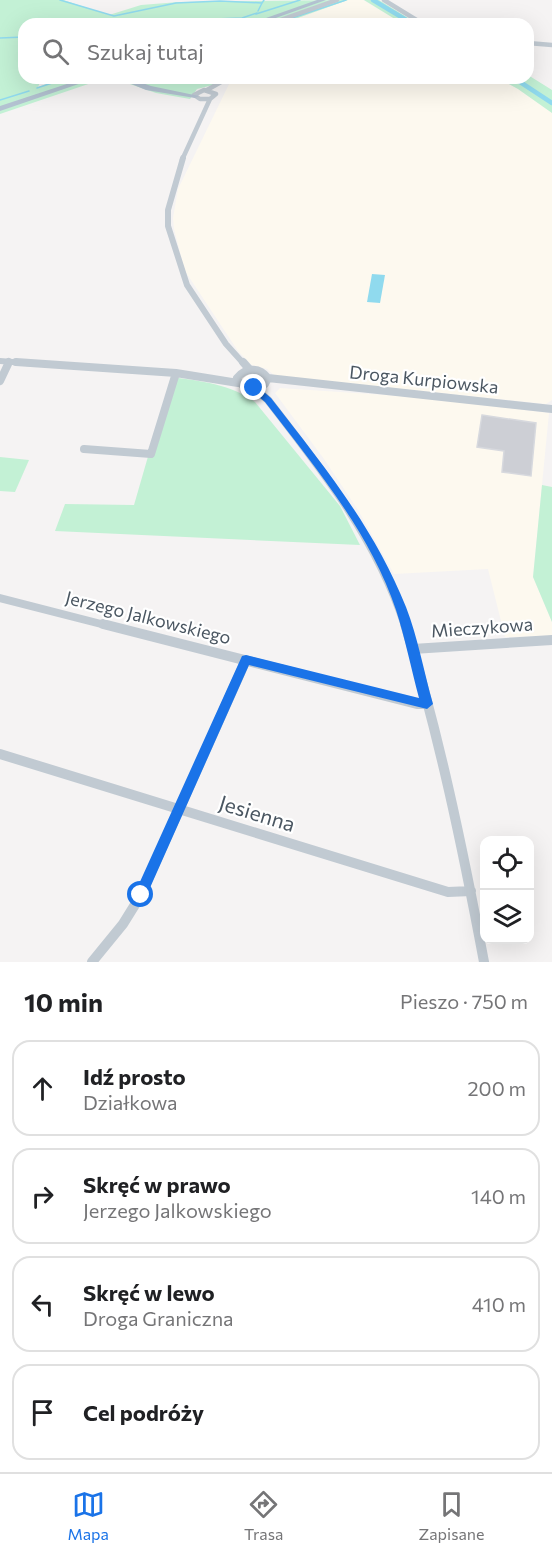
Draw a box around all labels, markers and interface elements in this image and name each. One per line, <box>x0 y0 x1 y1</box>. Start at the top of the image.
search box <box>18 18 534 84</box>
icon: search <box>39 35 72 68</box>
text: Szukaj tutaj <box>87 38 204 65</box>
street label: Droga Kurpiowska <box>348 360 500 398</box>
route end <box>240 374 266 400</box>
street label: Jerzego Jalkowskiego <box>63 586 233 648</box>
street label: Mieczykowa <box>430 612 534 642</box>
street label: Jesienna <box>216 789 299 836</box>
map controls <box>480 836 534 944</box>
button: locate <box>480 836 534 890</box>
route start <box>127 881 153 907</box>
button: layers <box>480 890 534 944</box>
text: 10 min <box>24 986 103 1017</box>
text: Pieszo · 750 m <box>400 989 528 1013</box>
text: Idź prosto <box>83 1063 186 1090</box>
icon: ahead <box>26 1072 59 1105</box>
text: 200 m <box>468 1076 526 1100</box>
text: Działkowa <box>83 1090 178 1114</box>
text: Skręć w prawo <box>83 1171 231 1198</box>
icon: right <box>26 1180 59 1213</box>
text: 140 m <box>471 1184 526 1208</box>
text: Jerzego Jalkowskiego <box>83 1198 272 1222</box>
text: Skręć w lewo <box>83 1279 215 1306</box>
icon: left <box>26 1288 59 1321</box>
text: 410 m <box>472 1292 526 1316</box>
text: Droga Graniczna <box>83 1306 234 1330</box>
icon: arrive <box>26 1396 59 1429</box>
text: Cel podróży <box>83 1399 204 1426</box>
tab: Mapa <box>68 1488 109 1543</box>
tab: Trasa <box>244 1488 283 1543</box>
tab: Zapisane <box>418 1488 484 1543</box>

